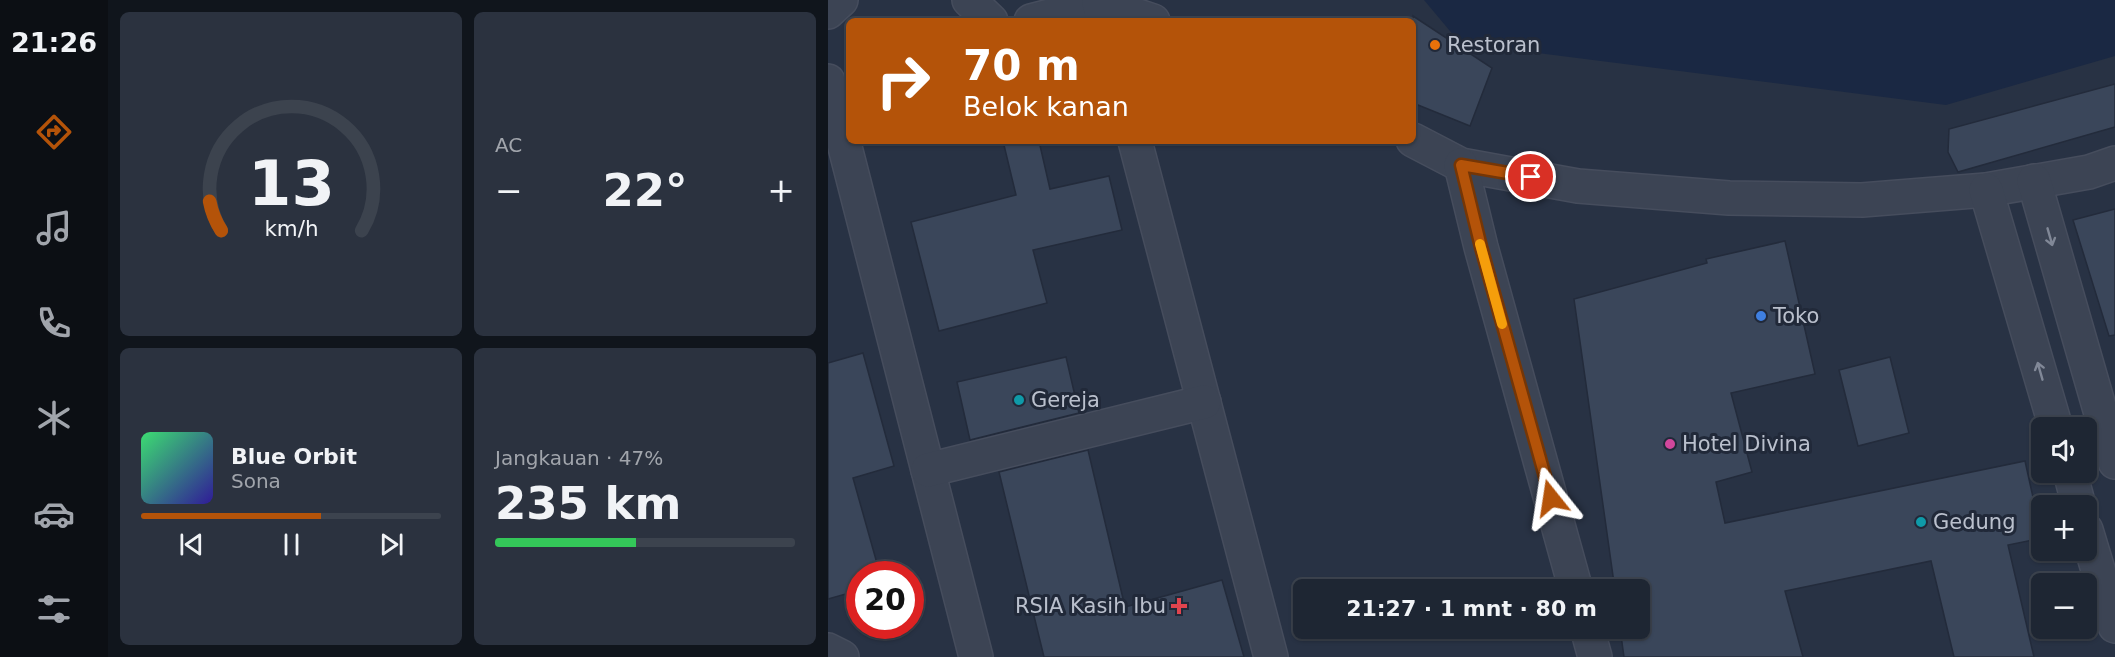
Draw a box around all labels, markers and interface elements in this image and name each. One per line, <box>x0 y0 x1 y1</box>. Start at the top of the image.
text: 21:26 <box>11 27 97 58</box>
place label: Restoran <box>1447 33 1540 57</box>
marker: Restoran <box>1428 38 1442 52</box>
text: 70 m <box>963 41 1080 90</box>
icon: right <box>864 42 942 120</box>
text: Belok kanan <box>963 91 1129 122</box>
icon: directions <box>33 111 75 153</box>
text: AC <box>495 133 522 157</box>
text: 13 <box>248 147 334 220</box>
pin <box>1505 151 1556 202</box>
icon: arrive <box>1514 160 1547 193</box>
text: 22° <box>602 164 688 217</box>
text: − <box>495 171 523 210</box>
text: + <box>767 171 795 210</box>
icon: music <box>33 207 75 249</box>
text: km/h <box>264 216 318 241</box>
one-way arrow <box>2045 227 2056 246</box>
icon: phone <box>33 302 75 344</box>
place label: Toko <box>1772 304 1819 328</box>
marker: Toko <box>1754 309 1768 323</box>
one-way arrow <box>2034 362 2045 381</box>
place label: Gereja <box>1031 388 1100 412</box>
marker: Gereja <box>1012 393 1026 407</box>
icon: climate <box>33 397 75 439</box>
map controls <box>2031 417 2097 639</box>
button: sound <box>2031 417 2097 483</box>
place label: Hotel Divina <box>1682 432 1811 456</box>
marker: Hotel Divina <box>1663 437 1677 451</box>
text: Blue Orbit <box>231 444 357 469</box>
text: Jangkauan · 47% <box>495 446 663 470</box>
position arrow <box>1519 466 1583 530</box>
text: Sona <box>231 469 281 493</box>
text: 235 km <box>495 477 681 530</box>
icon: car <box>33 493 75 535</box>
button: + <box>2031 495 2097 561</box>
place label: Gedung <box>1933 510 2015 534</box>
marker: Gedung <box>1914 515 1928 529</box>
icon: previous <box>175 528 208 561</box>
icon: pause <box>275 528 308 561</box>
icon: next <box>375 528 408 561</box>
speed limit sign: 20 <box>846 561 924 639</box>
button: − <box>2031 573 2097 639</box>
icon: filters <box>33 588 75 630</box>
place label: RSIA Kasih Ibu <box>1015 594 1166 618</box>
text: 21:27 · 1 mnt · 80 m <box>1346 596 1597 621</box>
marker: RSIA Kasih Ibu <box>1170 597 1188 615</box>

